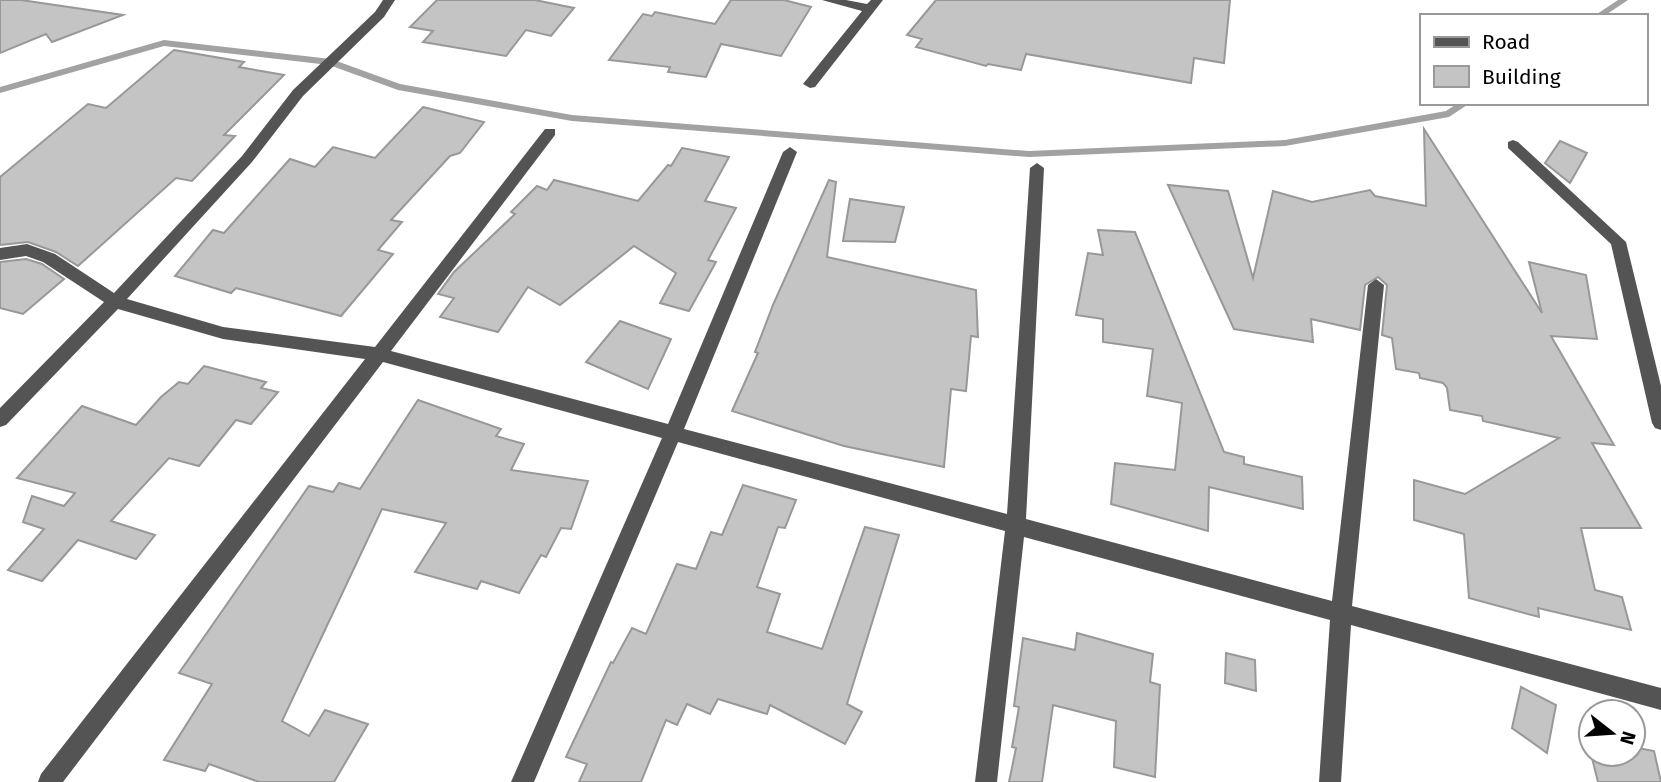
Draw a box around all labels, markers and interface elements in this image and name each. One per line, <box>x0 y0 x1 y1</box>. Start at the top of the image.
legend <box>1420 14 1647 105</box>
text: Road <box>1482 29 1530 55</box>
text: Building <box>1482 64 1561 90</box>
north arrow <box>1577 698 1647 768</box>
text: N <box>1615 728 1641 747</box>

